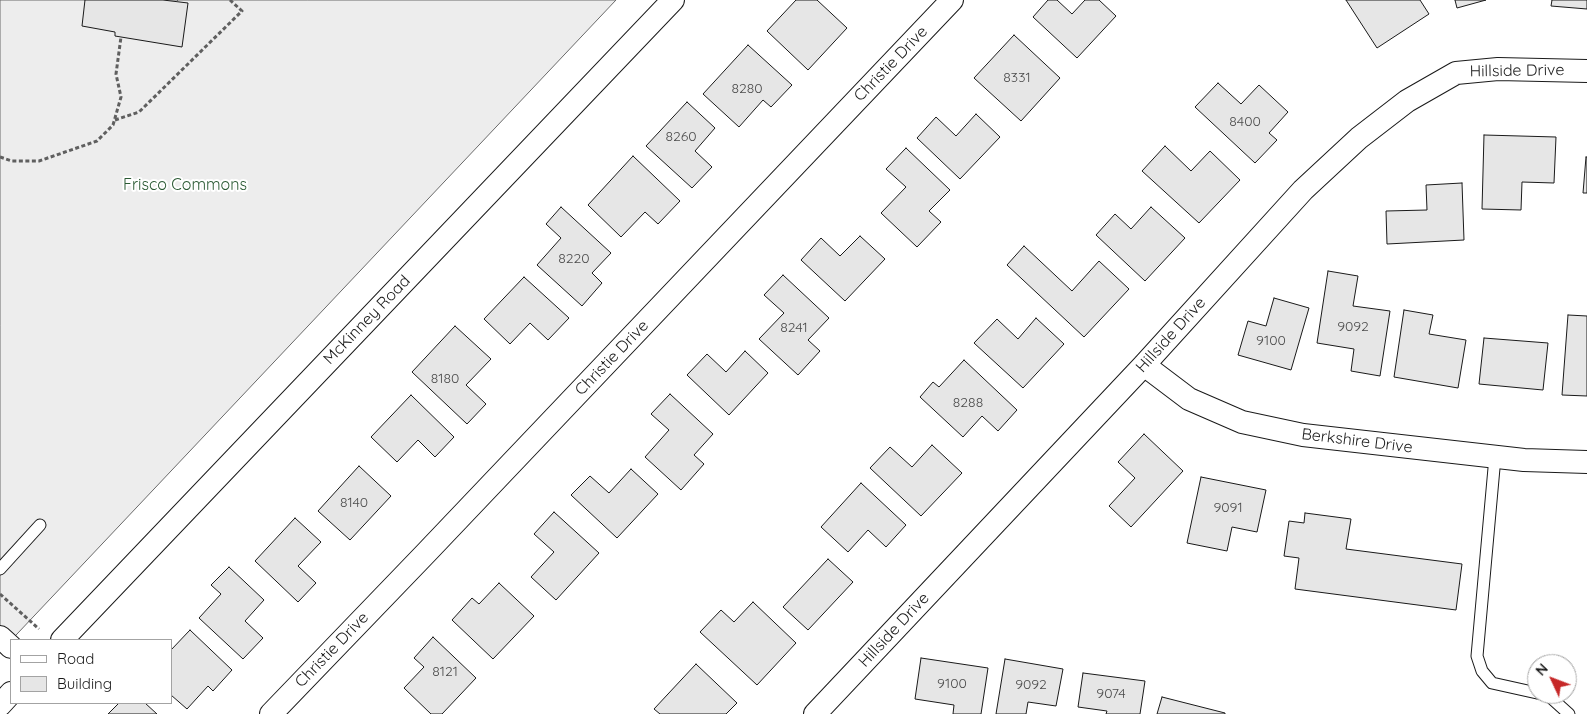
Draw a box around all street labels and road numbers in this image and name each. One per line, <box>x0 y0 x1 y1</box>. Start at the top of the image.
street label: Christie Drive <box>850 22 932 106</box>
street label: Hillside Drive <box>1469 61 1565 81</box>
street label: McKinney Road <box>320 271 414 369</box>
street label: Hillside Drive <box>1132 293 1210 377</box>
street label: Christie Drive <box>571 316 653 400</box>
street label: Berkshire Drive <box>1300 425 1414 457</box>
street label: Hillside Drive <box>855 589 933 671</box>
street label: Christie Drive <box>291 608 373 692</box>

